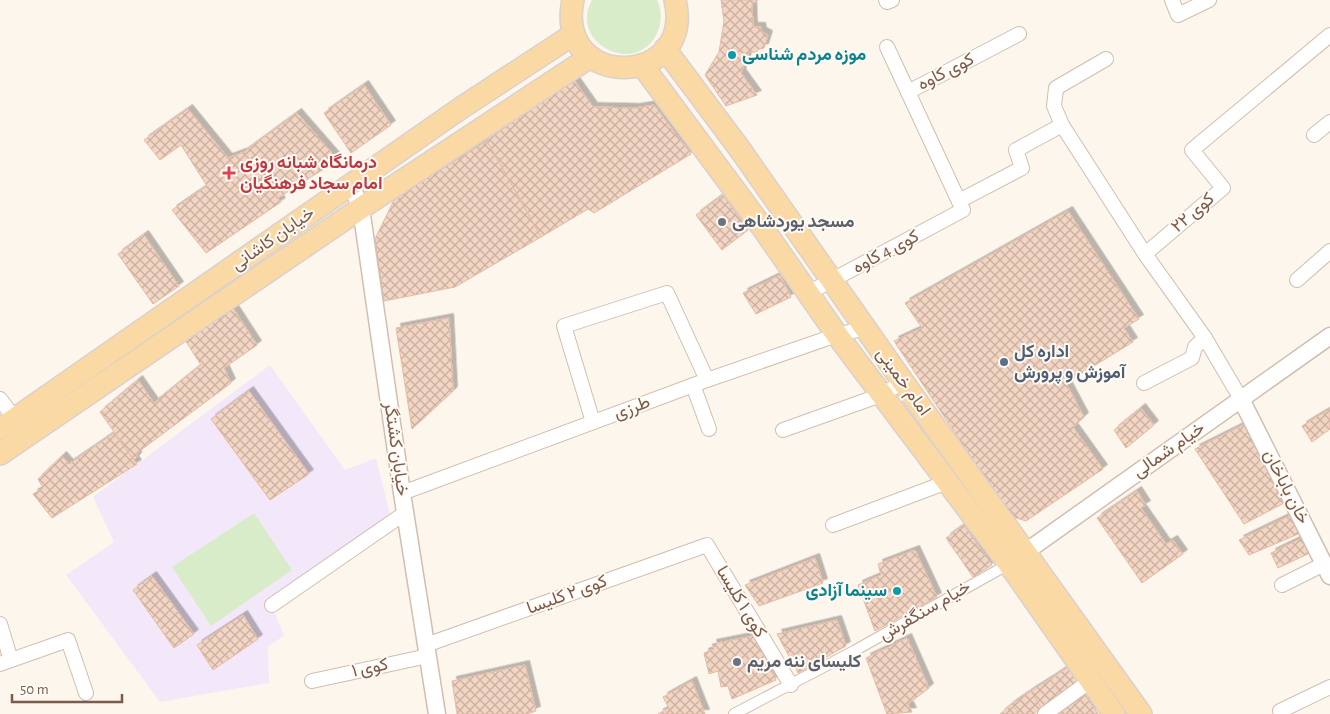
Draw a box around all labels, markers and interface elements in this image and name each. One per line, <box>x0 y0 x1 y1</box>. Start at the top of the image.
place label: موزه مردم شناسی <box>742 46 867 66</box>
marker: موزه مردم شناسی <box>726 49 738 61</box>
street label: کوی کاوه <box>915 50 978 95</box>
place label: درمانگاه شبانه روزی امام سجاد فرهنگیان <box>240 153 383 195</box>
marker: درمانگاه شبانه روزی امام سجاد فرهنگیان <box>222 166 236 180</box>
street label: کوی ۲۲ <box>1168 190 1219 237</box>
street label: خیابان کاشانی <box>228 204 318 275</box>
place label: مسجد یوردشاهی <box>732 213 855 232</box>
marker: مسجد یوردشاهی <box>716 216 728 228</box>
street label: کوی 4 کاوه <box>850 227 923 278</box>
place label: اداره کل آموزش و پرورش <box>1014 343 1127 384</box>
street label: امام خمینی <box>871 345 933 420</box>
marker: اداره کل آموزش و پرورش <box>998 356 1010 368</box>
street label: طرزی <box>611 393 653 424</box>
street label: خیابان کشتگر <box>379 400 412 497</box>
street label: خیام شمالی <box>1130 419 1209 483</box>
street label: خان باباخان <box>1260 447 1312 527</box>
street label: کوی ۱ کلیسا <box>712 563 769 641</box>
street label: کوی ۲ کلیسا <box>524 572 610 619</box>
street label: خیام سنگفرش <box>876 577 975 646</box>
place label: سینما آزادی <box>805 581 887 601</box>
marker: سینما آزادی <box>891 585 903 597</box>
place label: کلیسای ننه مریم <box>747 653 861 673</box>
street label: کوی ۱ <box>350 655 390 682</box>
marker: کلیسای ننه مریم <box>731 656 743 668</box>
scale bar <box>12 672 122 704</box>
text: 50 m <box>20 682 49 697</box>

